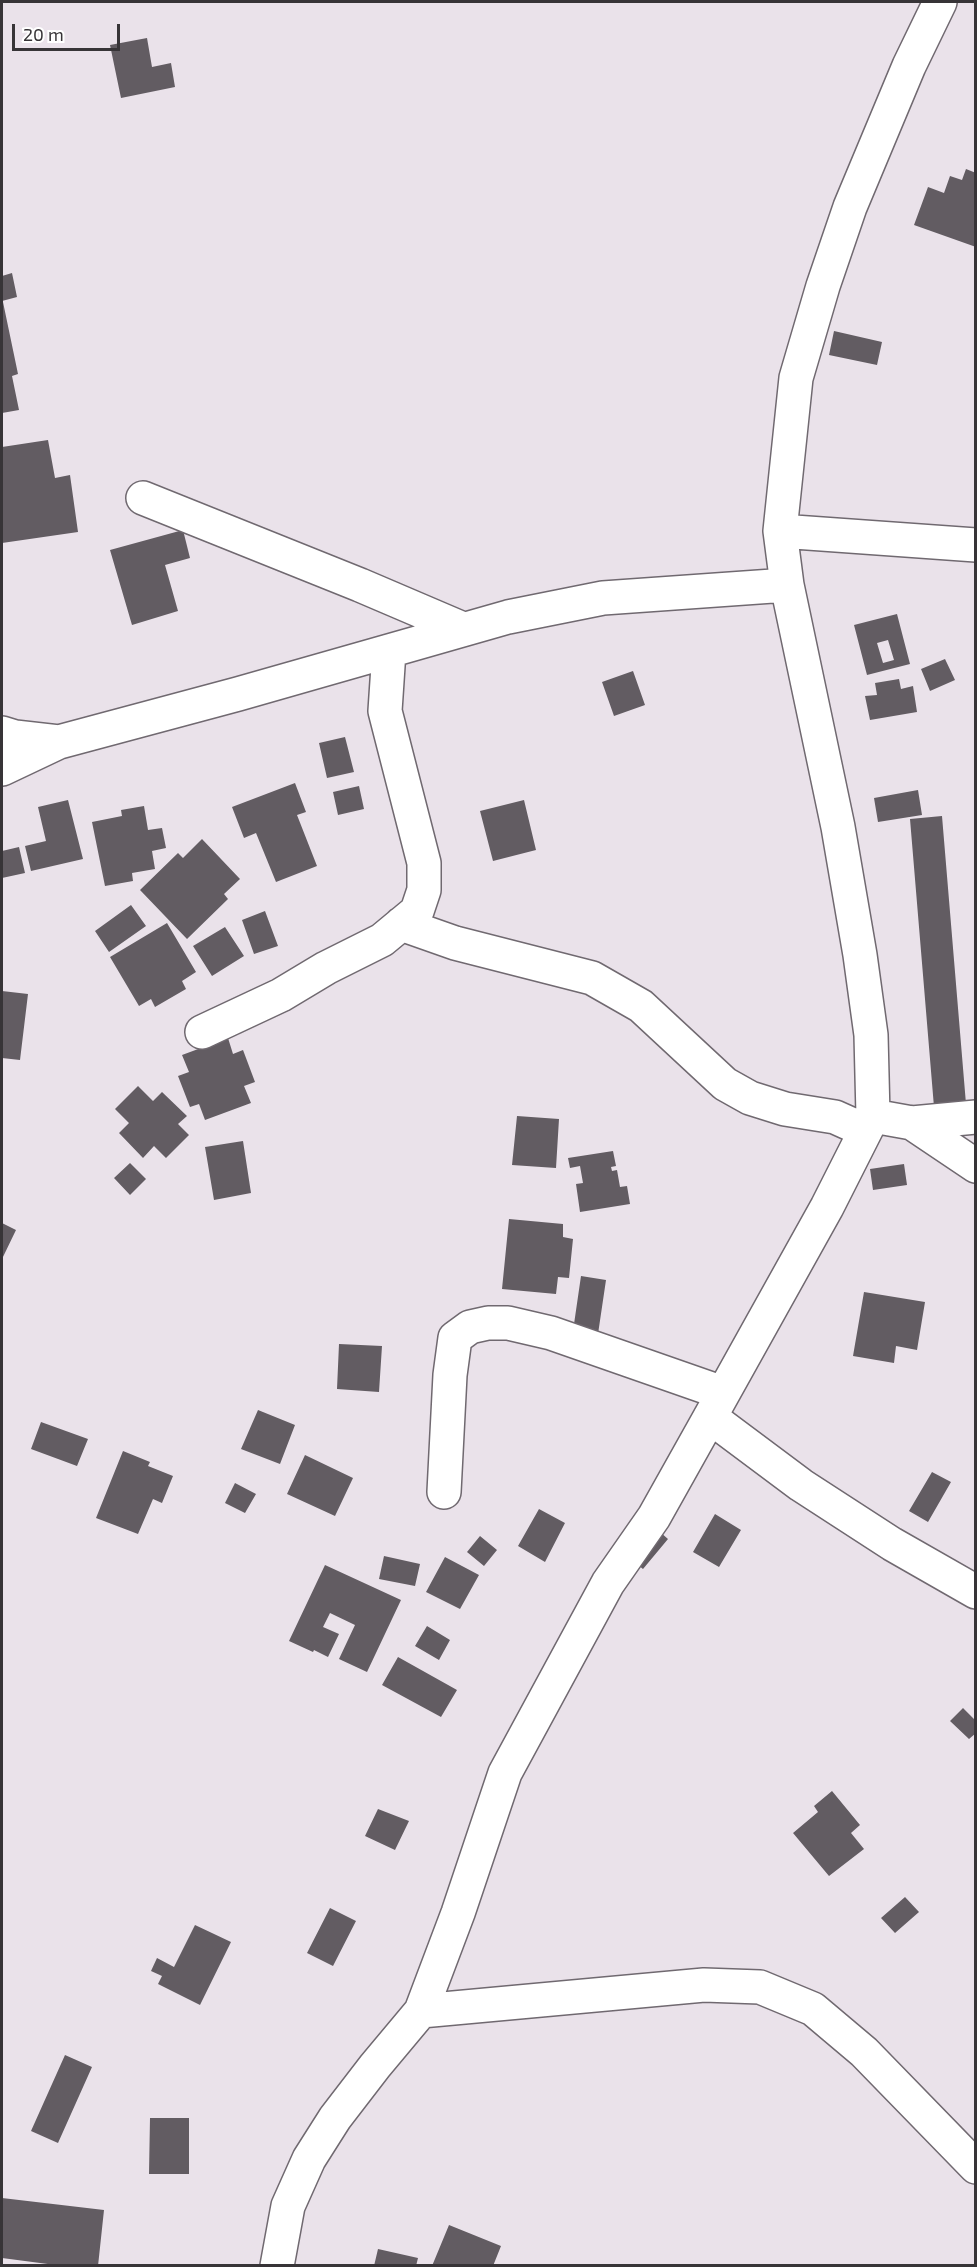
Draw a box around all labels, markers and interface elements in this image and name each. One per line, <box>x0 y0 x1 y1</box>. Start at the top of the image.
scale bar <box>15 12 123 50</box>
text: 20 m <box>23 23 64 45</box>

